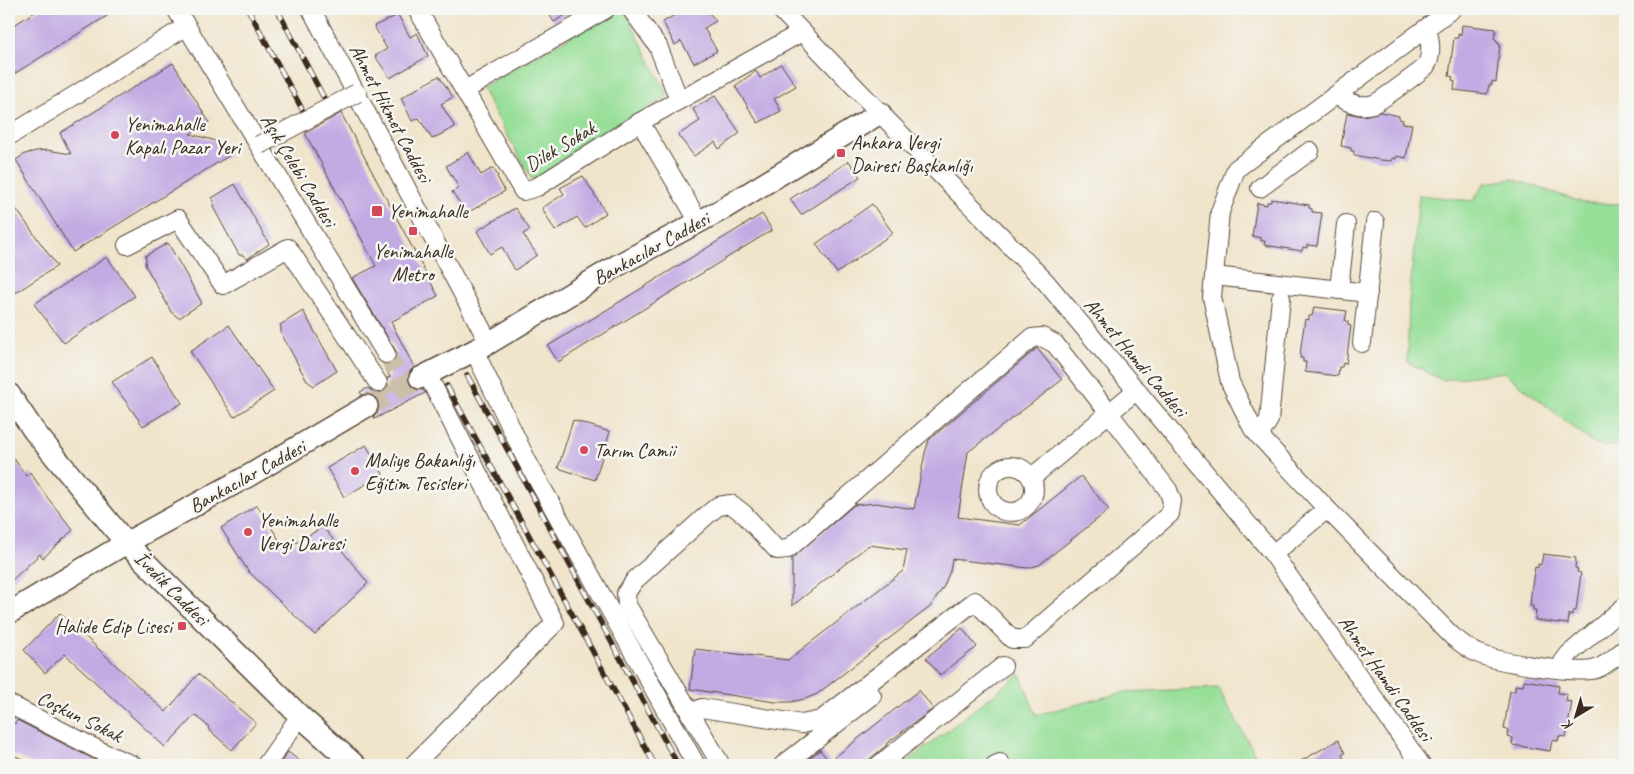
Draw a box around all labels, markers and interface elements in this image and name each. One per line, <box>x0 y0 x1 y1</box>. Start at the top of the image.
street label: Ahmet Hikmet Caddesi <box>344 40 439 189</box>
street label: Aşık Çelebi Caddesi <box>255 109 343 233</box>
place label: Yenimahalle Kapalı Pazar Yeri <box>125 112 243 160</box>
street label: Dilek Sokak <box>520 115 601 177</box>
marker: Yenimahalle Kapalı Pazar Yeri <box>109 129 121 141</box>
place label: Ankara Vergi Dairesi Başkanlığı <box>851 130 974 178</box>
marker: Ankara Vergi Dairesi Başkanlığı <box>835 147 847 159</box>
place label: Yenimahalle <box>388 199 469 224</box>
marker: Yenimahalle <box>370 204 384 218</box>
street label: Bankacılar Caddesi <box>589 205 716 291</box>
marker: Yenimahalle Metro <box>407 225 419 237</box>
place label: Yenimahalle Metro <box>373 239 454 287</box>
street label: Ahmet Hamdi Caddesi <box>1079 293 1194 424</box>
street label: Bankacılar Caddesi <box>185 433 312 519</box>
place label: Tarım Camii <box>594 438 677 463</box>
marker: Tarım Camii <box>578 444 590 456</box>
place label: Maliye Bakanlığı Eğitim Tesisleri <box>365 448 476 496</box>
marker: Maliye Bakanlığı Eğitim Tesisleri <box>349 465 361 477</box>
place label: Yenimahalle Vergi Dairesi <box>258 508 347 556</box>
marker: Yenimahalle Vergi Dairesi <box>242 526 254 538</box>
street label: İvedik Caddesi <box>129 546 216 632</box>
street label: Ahmet Hamdi Caddesi <box>1333 611 1439 748</box>
place label: Halide Edip Lisesi <box>55 614 174 639</box>
marker: Halide Edip Lisesi <box>176 620 188 632</box>
street label: Coşkun Sokak <box>33 685 128 749</box>
north arrow <box>1552 692 1602 742</box>
text: K <box>1558 715 1576 735</box>

